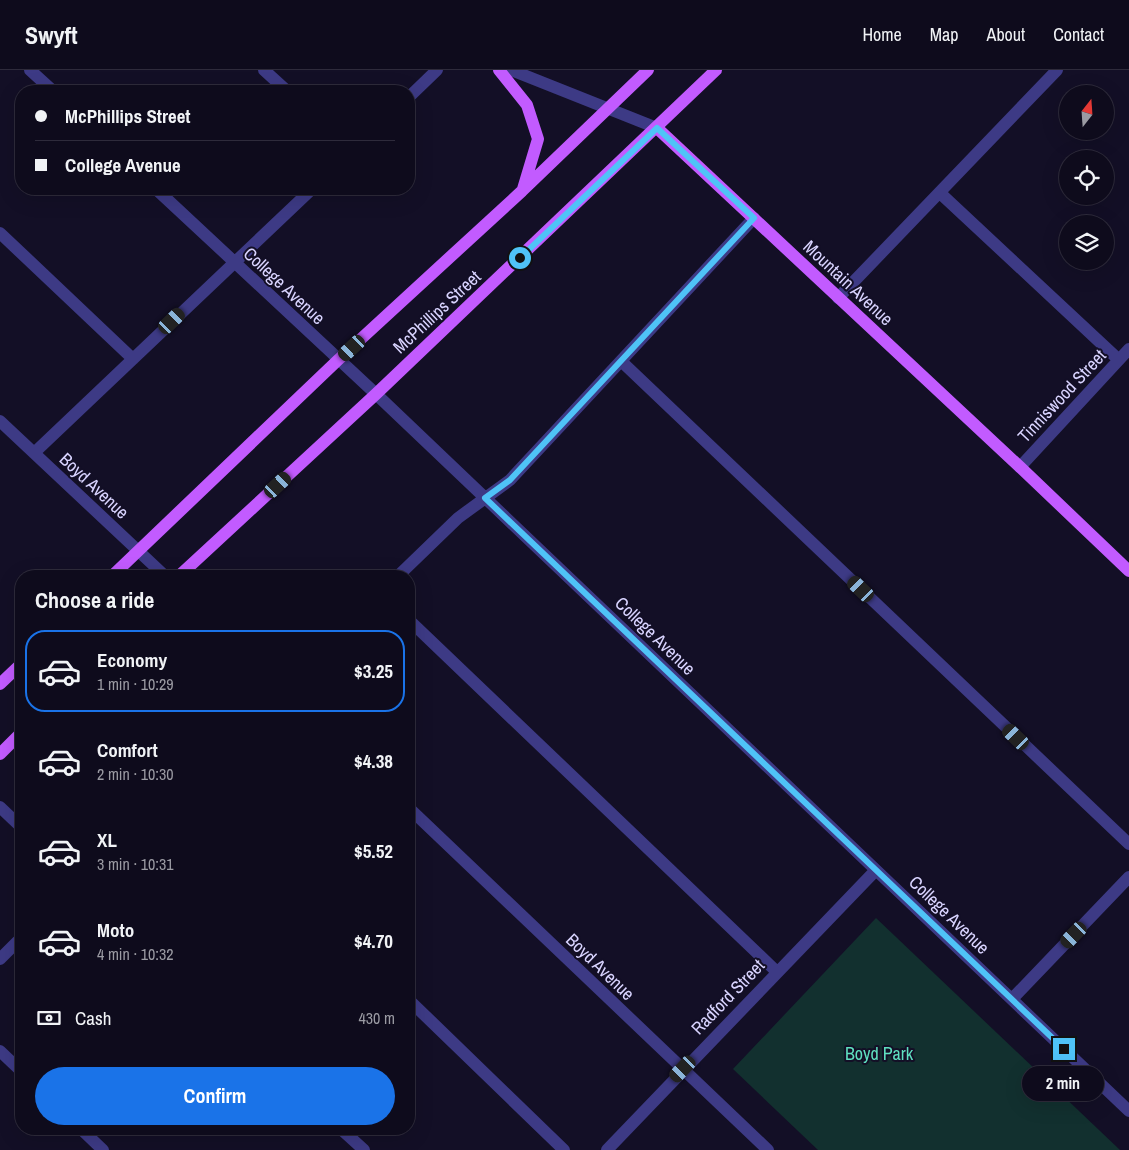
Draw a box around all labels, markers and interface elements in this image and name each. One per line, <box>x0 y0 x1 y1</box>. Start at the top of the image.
text: Swyft <box>25 19 78 51</box>
text: Home <box>862 22 902 47</box>
text: Map <box>930 22 959 47</box>
text: About <box>987 22 1025 47</box>
text: Contact <box>1053 22 1104 47</box>
north arrow <box>1059 85 1114 140</box>
map controls <box>1059 85 1114 270</box>
text: McPhillips Street <box>65 103 191 129</box>
button: locate <box>1059 150 1114 205</box>
text: College Avenue <box>65 152 181 178</box>
button: layers <box>1059 215 1114 270</box>
street label: Mountain Avenue <box>798 234 899 331</box>
street label: College Avenue <box>238 241 331 330</box>
route start <box>509 247 531 269</box>
street label: McPhillips Street <box>387 264 486 359</box>
car <box>155 305 188 337</box>
car <box>335 332 368 364</box>
street label: Tinniswood Street <box>1012 343 1112 448</box>
street label: Boyd Avenue <box>54 447 135 524</box>
car <box>261 469 294 501</box>
car <box>844 573 877 605</box>
text: Choose a ride <box>35 585 154 615</box>
street label: College Avenue <box>610 591 701 680</box>
text: Economy <box>97 647 167 673</box>
icon: car <box>37 649 82 694</box>
text: $3.25 <box>354 658 393 684</box>
text: 1 min · 10:29 <box>97 673 174 695</box>
car <box>999 721 1032 753</box>
text: Comfort <box>97 737 158 763</box>
icon: car <box>37 739 82 784</box>
text: $4.38 <box>354 748 393 774</box>
text: 2 min · 10:30 <box>97 763 174 785</box>
text: XL <box>97 827 117 853</box>
icon: car <box>37 829 82 874</box>
text: $5.52 <box>354 838 393 864</box>
text: 3 min · 10:31 <box>97 853 174 875</box>
street label: College Avenue <box>904 870 995 959</box>
text: Moto <box>97 917 134 943</box>
icon: car <box>37 919 82 964</box>
car <box>1058 919 1089 951</box>
text: $4.70 <box>354 928 393 954</box>
street label: Boyd Avenue <box>560 928 640 1006</box>
text: 4 min · 10:32 <box>97 943 174 965</box>
street label: Radford Street <box>685 953 770 1040</box>
icon: cash <box>35 1004 63 1032</box>
text: Cash <box>75 1005 111 1031</box>
text: 430 m <box>359 1007 395 1029</box>
route end <box>1053 1038 1075 1060</box>
park label: Boyd Park <box>845 1041 914 1066</box>
car <box>667 1053 698 1085</box>
callout: 2 min <box>1023 1066 1105 1102</box>
button: Confirm <box>35 1067 395 1125</box>
text: 2 min <box>1046 1072 1080 1094</box>

